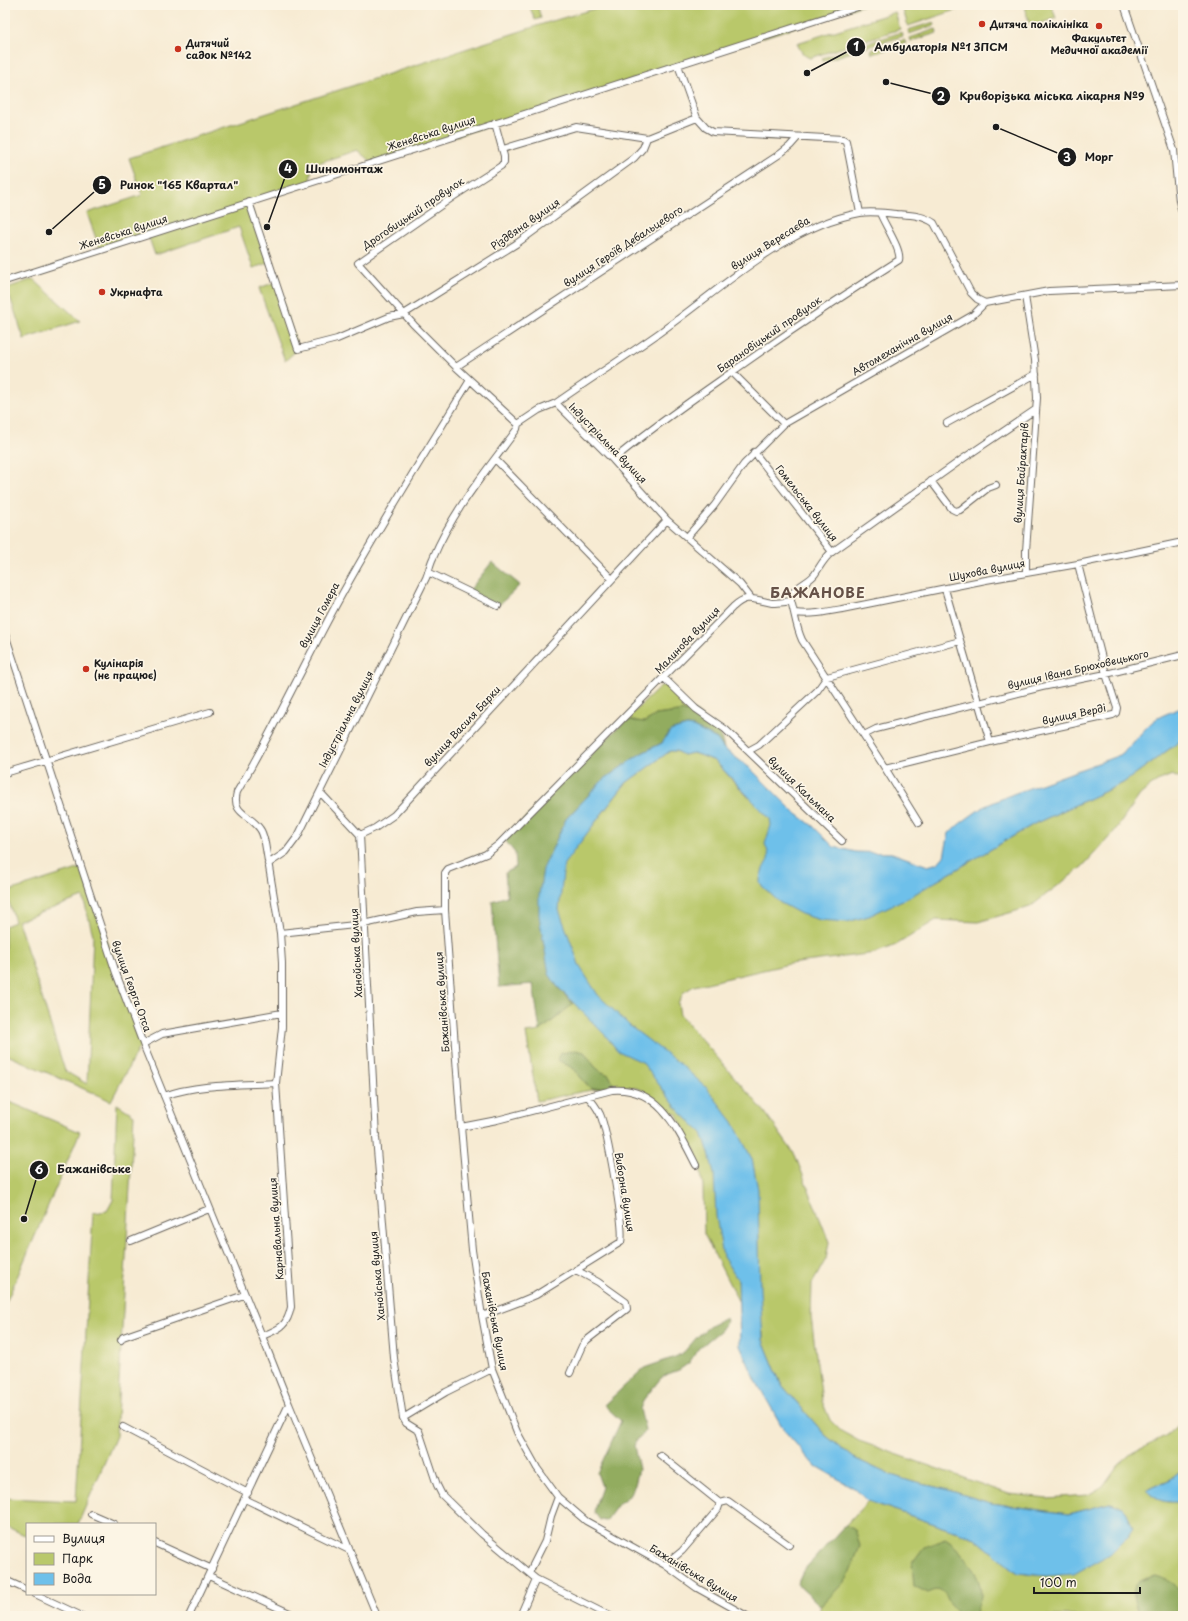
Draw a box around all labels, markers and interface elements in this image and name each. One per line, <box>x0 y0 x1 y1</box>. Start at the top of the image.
place label: Дитяча поліклініка <box>989 16 1089 31</box>
marker: Дитяча поліклініка <box>977 19 987 29</box>
marker: Факультет Медичної академії <box>1094 21 1104 31</box>
place label: Факультет Медичної академії <box>1051 30 1148 57</box>
place label: Дитячий садок №142 <box>185 35 252 62</box>
callout: Амбулаторія №1 ЗПСМ <box>846 36 1016 59</box>
text: 1 <box>853 37 859 55</box>
text: Амбулаторія №1 ЗПСМ <box>874 38 1008 55</box>
marker: Дитячий садок №142 <box>173 44 183 54</box>
callout: Криворізька міська лікарня №9 <box>931 85 1152 108</box>
text: 2 <box>937 87 946 105</box>
text: Криворізька міська лікарня №9 <box>959 87 1145 104</box>
street label: Женевська вулиця <box>385 111 477 154</box>
callout: Морг <box>1057 146 1122 169</box>
text: 3 <box>1063 148 1071 166</box>
text: Морг <box>1085 148 1114 165</box>
callout: Шиномонтаж <box>278 157 391 180</box>
text: 4 <box>284 159 292 177</box>
text: Шиномонтаж <box>305 160 383 177</box>
street label: Дрогобицький провулок <box>358 173 467 254</box>
callout: Ринок "165 Квартал" <box>92 174 247 197</box>
text: 5 <box>98 175 106 193</box>
text: Ринок "165 Квартал" <box>120 176 238 193</box>
street label: Різдвяна вулиця <box>487 194 562 253</box>
street label: вулиця Героїв Дебальцевого <box>560 201 686 290</box>
street label: Женевська вулиця <box>77 210 169 253</box>
street label: вулиця Вересаєва <box>727 212 813 273</box>
place label: Укрнафта <box>110 284 163 299</box>
marker: Укрнафта <box>97 287 107 297</box>
street label: Барановіцький провулок <box>714 292 825 376</box>
street label: Автомеханічна вулиця <box>849 309 955 379</box>
street label: Індустріальна вулиця <box>565 399 651 487</box>
street label: вулиця Байрактарів <box>1010 422 1032 524</box>
street label: Гомельська вулиця <box>773 461 842 544</box>
street label: Шухова вулиця <box>948 555 1026 585</box>
street label: вулиця Гомера <box>295 578 343 651</box>
district label: БАЖАНОВЕ <box>770 582 866 603</box>
street label: Малинова вулиця <box>651 603 723 677</box>
street label: вулиця Івана Брюховецького <box>1006 645 1150 692</box>
place label: Кулінарія (не працює) <box>94 655 157 682</box>
marker: Кулінарія (не працює) <box>81 664 91 674</box>
street label: Індустріальна вулиця <box>315 668 377 770</box>
street label: вулиця Василя Барки <box>420 682 503 770</box>
street label: вулиця Верді <box>1041 699 1107 728</box>
street label: вулиця Кальмана <box>765 752 840 825</box>
street label: Ханойська вулиця <box>346 908 365 998</box>
street label: вулиця Георга Отса <box>109 938 156 1034</box>
street label: Бажанівська вулиця <box>431 951 453 1053</box>
street label: Виборна вулиця <box>612 1151 639 1233</box>
callout: Бажанівське <box>29 1158 139 1181</box>
text: 6 <box>35 1160 44 1178</box>
text: Бажанівське <box>57 1160 131 1177</box>
street label: Карнавальна вулиця <box>264 1177 287 1281</box>
street label: Ханойська вулиця <box>365 1231 388 1321</box>
street label: Бажанівська вулиця <box>479 1270 512 1372</box>
legend <box>26 1523 156 1595</box>
text: Вулиця <box>62 1529 105 1547</box>
street label: Бажанівська вулиця <box>647 1540 741 1605</box>
text: Парк <box>62 1549 94 1567</box>
text: Вода <box>62 1569 92 1587</box>
scale bar <box>1034 1569 1140 1595</box>
text: 100 m <box>1040 1573 1077 1591</box>

